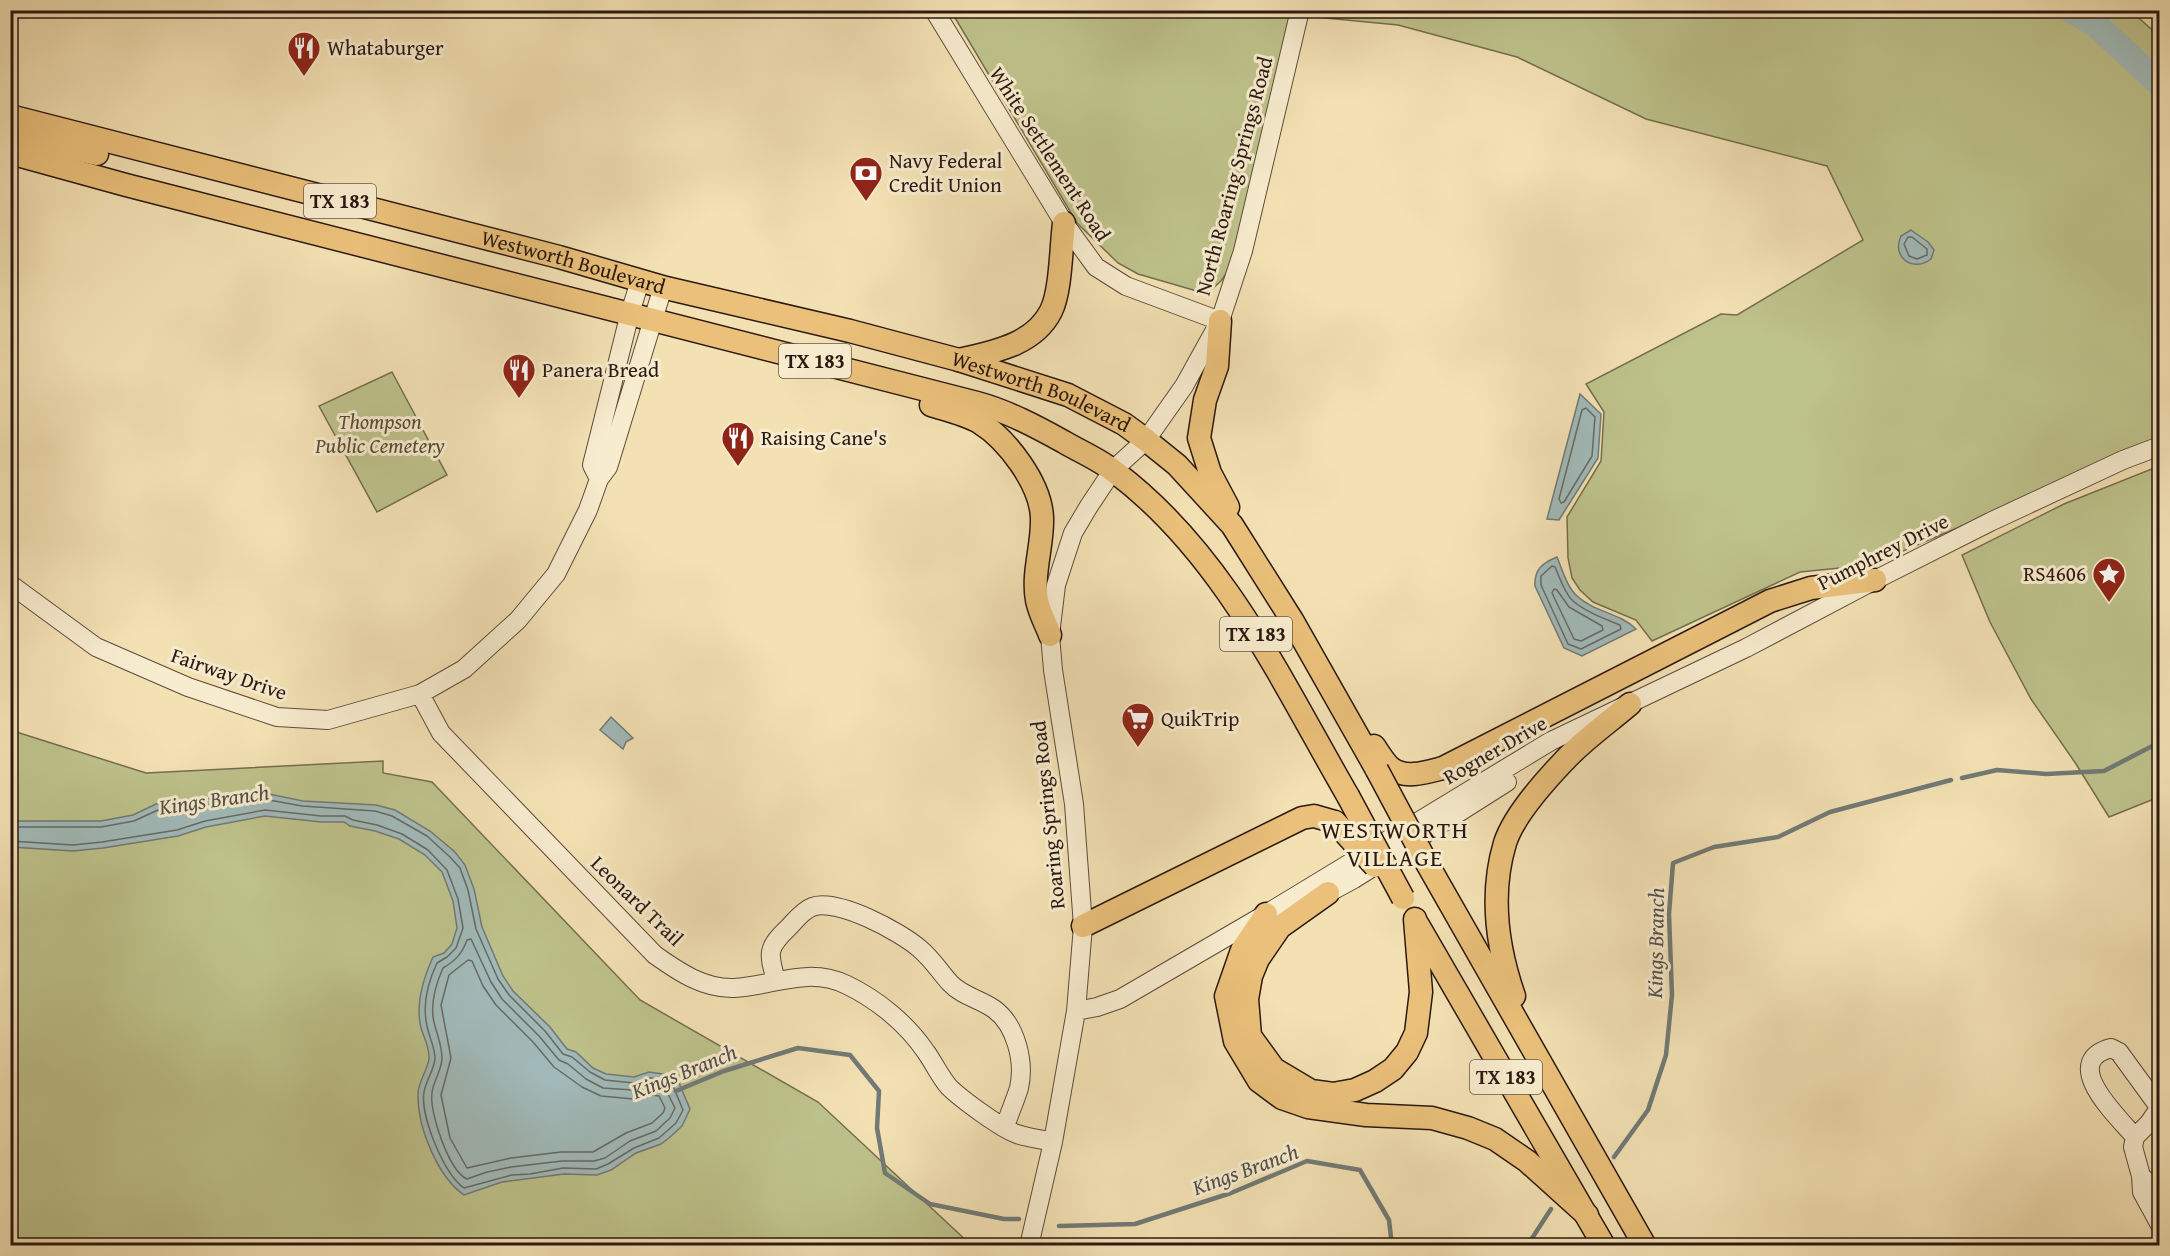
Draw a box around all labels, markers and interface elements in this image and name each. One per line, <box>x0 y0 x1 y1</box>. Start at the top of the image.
restaurant icon: Whataburger <box>286 30 322 77</box>
place label: Whataburger <box>327 32 444 63</box>
street label: North Roaring Springs Road <box>1187 52 1281 299</box>
street label: White Settlement Road <box>982 60 1119 248</box>
place label: Navy Federal Credit Union <box>889 145 1003 200</box>
bank icon: Navy Federal Credit Union <box>848 155 884 202</box>
road number: TX 183 <box>304 184 376 218</box>
street label: Westworth Boulevard <box>478 222 670 302</box>
street label: Westworth Boulevard <box>948 343 1137 440</box>
road number: TX 183 <box>779 344 851 378</box>
restaurant icon: Panera Bread <box>501 352 537 399</box>
place label: Panera Bread <box>542 354 660 385</box>
park label: Thompson Public Cemetery <box>314 406 445 461</box>
restaurant icon: Raising Cane's <box>720 420 756 467</box>
place label: Raising Cane's <box>761 422 887 453</box>
street label: Pumphrey Drive <box>1812 505 1954 598</box>
place icon: RS4606 <box>2091 556 2127 603</box>
place label: RS4606 <box>2023 558 2086 589</box>
road number: TX 183 <box>1220 617 1292 651</box>
street label: Fairway Drive <box>167 639 291 708</box>
supermarket icon: QuikTrip <box>1120 701 1156 748</box>
place label: QuikTrip <box>1161 703 1239 734</box>
street label: Rogner Drive <box>1437 707 1553 792</box>
street label: Roaring Springs Road <box>1022 718 1073 911</box>
water label: Kings Branch <box>156 775 271 823</box>
district label: WESTWORTH VILLAGE <box>1321 812 1469 875</box>
street label: Leonard Trail <box>584 848 691 953</box>
water label: Kings Branch <box>1638 887 1672 1000</box>
water label: Kings Branch <box>626 1035 741 1107</box>
road number: TX 183 <box>1470 1060 1542 1094</box>
water label: Kings Branch <box>1187 1135 1303 1203</box>

